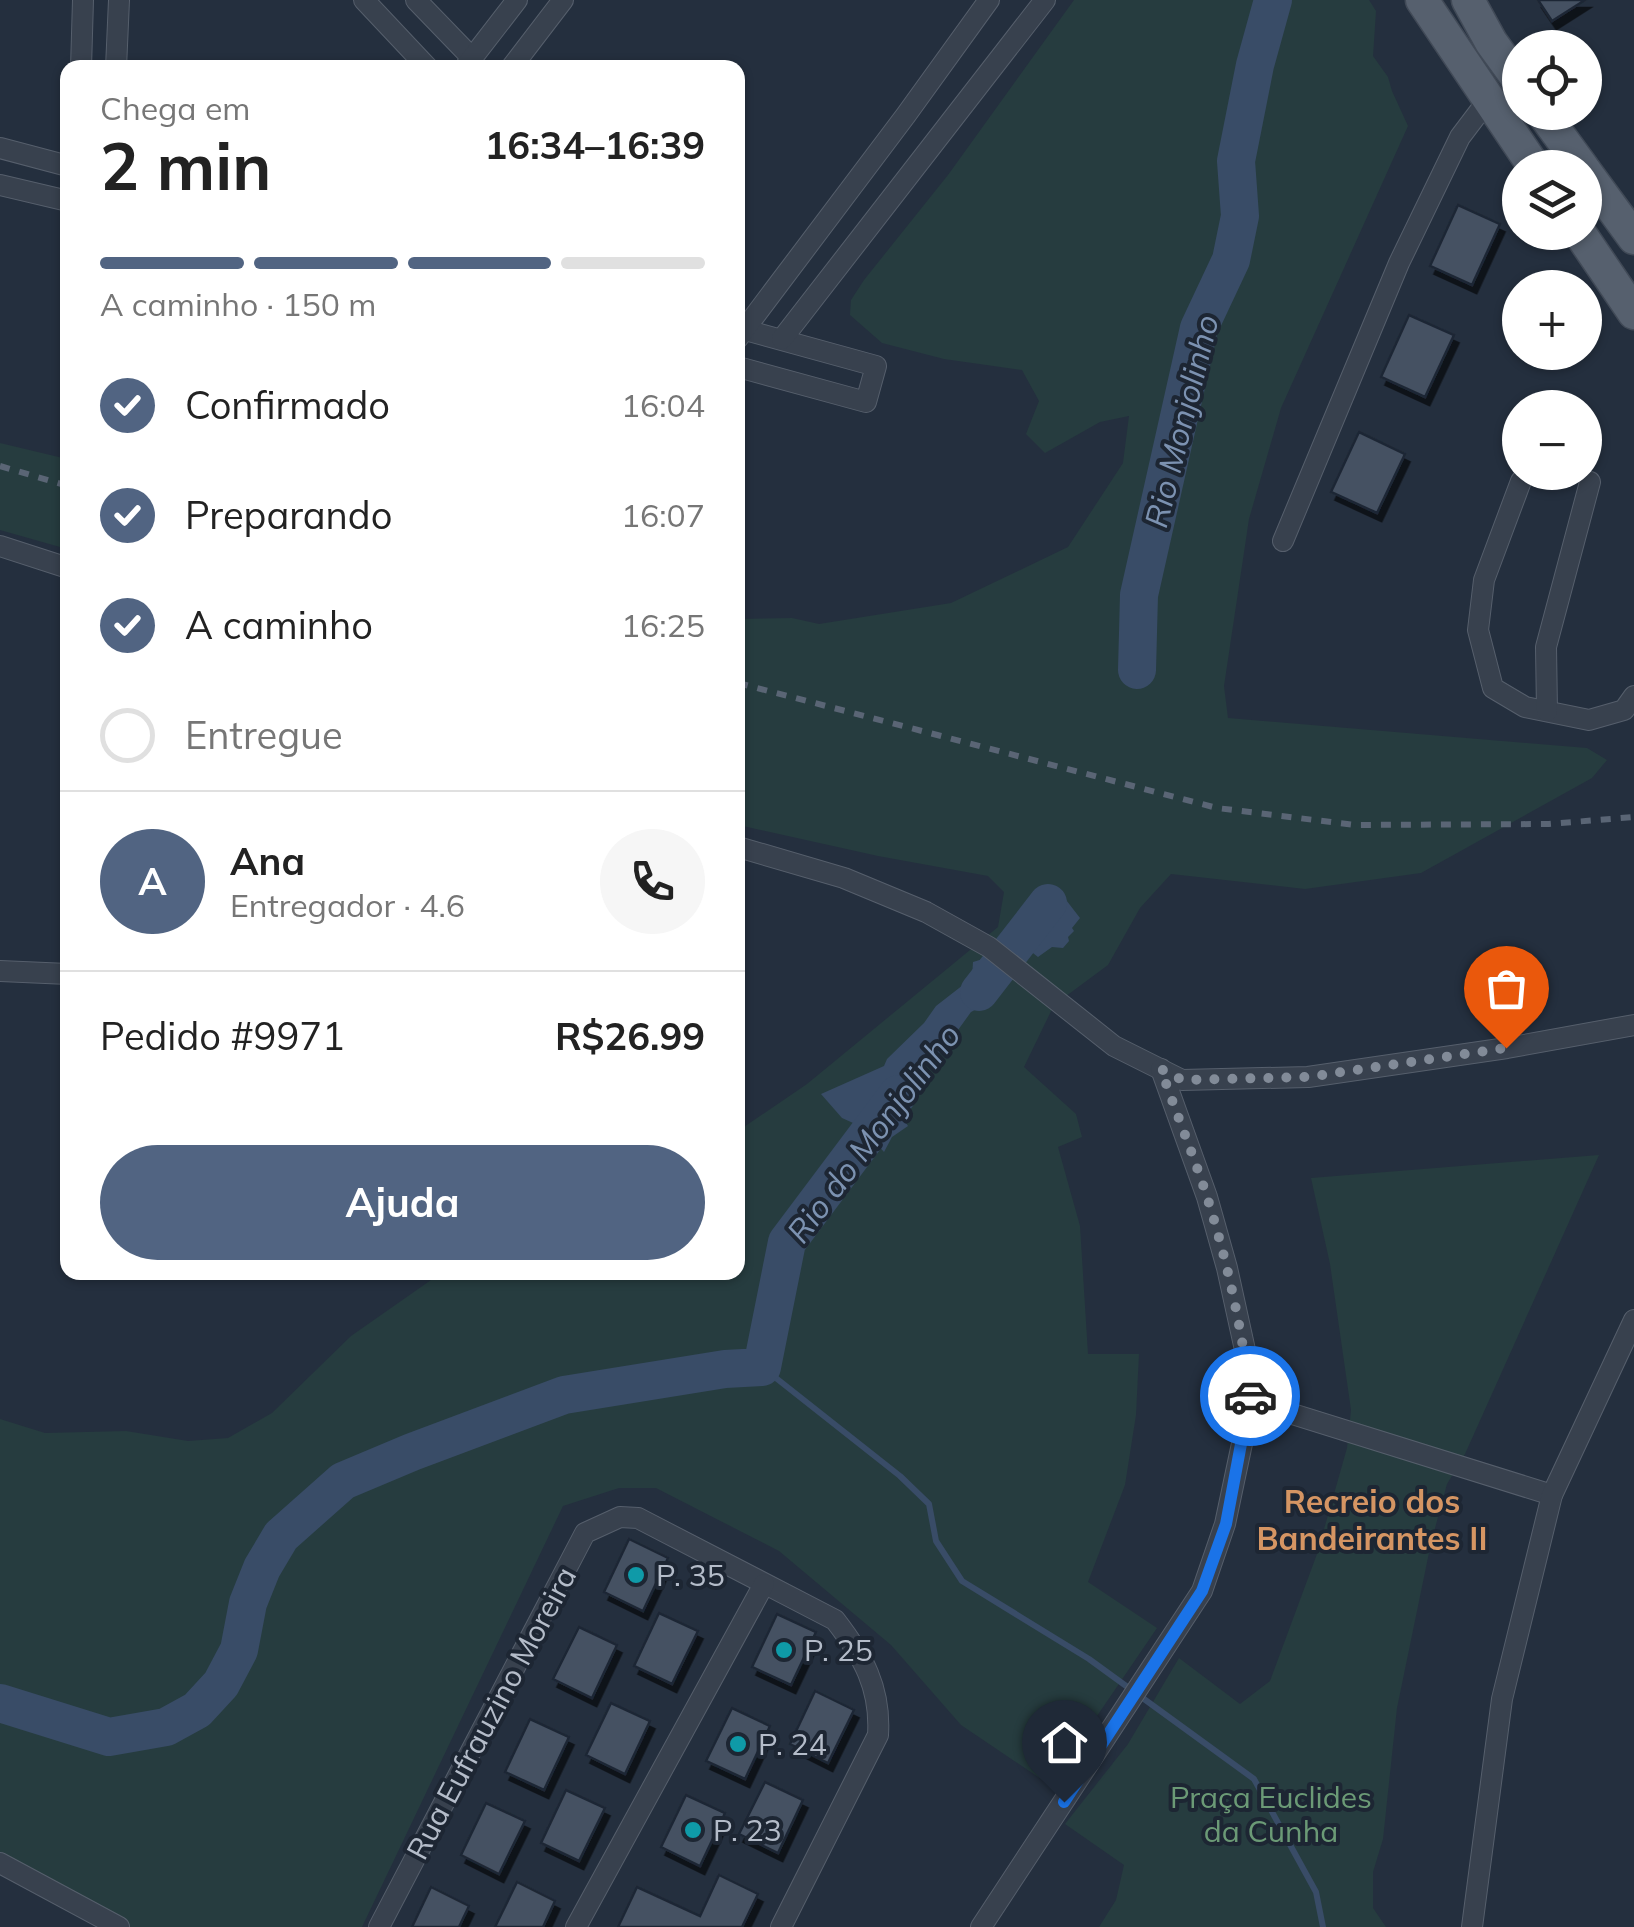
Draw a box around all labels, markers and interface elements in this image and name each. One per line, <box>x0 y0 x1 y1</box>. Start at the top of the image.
map controls <box>1502 30 1602 490</box>
button: locate <box>1502 30 1602 130</box>
text: Chega em <box>100 88 250 128</box>
text: 16:34–16:39 <box>485 121 705 169</box>
text: 2 min <box>100 125 271 206</box>
button: layers <box>1502 150 1602 250</box>
button: + <box>1502 270 1602 370</box>
text: A caminho · 150 m <box>100 284 376 324</box>
water label: Rio Monjolinho <box>1135 311 1227 531</box>
icon: check <box>100 378 155 433</box>
text: Confirmado <box>185 381 390 429</box>
text: 16:04 <box>621 385 705 425</box>
button: − <box>1502 390 1602 490</box>
icon: check <box>100 488 155 543</box>
text: Preparando <box>185 491 392 539</box>
text: 16:07 <box>621 495 705 535</box>
icon: check <box>100 598 155 653</box>
text: A caminho <box>185 601 373 649</box>
text: 16:25 <box>621 605 705 645</box>
text: Entregue <box>185 711 343 759</box>
button: phone <box>600 829 705 934</box>
text: Ana <box>230 837 305 885</box>
text: A <box>138 857 167 905</box>
text: Entregador · 4.6 <box>230 885 465 925</box>
pin <box>1464 946 1549 1049</box>
icon: bag <box>1479 961 1534 1016</box>
text: Pedido #9971 <box>100 1012 345 1060</box>
text: R$26.99 <box>555 1012 705 1060</box>
water label: Rio do Monjolinho <box>778 1016 968 1250</box>
button: Ajuda <box>100 1145 705 1260</box>
courier <box>1200 1346 1300 1446</box>
icon: car <box>1223 1369 1278 1424</box>
district label: Recreio dos Bandeirantes II <box>1257 1481 1487 1558</box>
place label: P. 35 <box>656 1556 725 1594</box>
street label: Rua Eufrauzino Moreira <box>398 1560 584 1866</box>
marker: P. 35 <box>625 1564 647 1586</box>
place label: P. 25 <box>804 1631 873 1669</box>
marker: P. 25 <box>773 1639 795 1661</box>
pin <box>1022 1700 1107 1803</box>
icon: home <box>1037 1715 1092 1770</box>
place label: P. 24 <box>758 1725 827 1763</box>
marker: P. 24 <box>727 1733 749 1755</box>
park label: Praça Euclides da Cunha <box>1170 1778 1372 1850</box>
place label: P. 23 <box>713 1811 782 1849</box>
marker: P. 23 <box>682 1819 704 1841</box>

